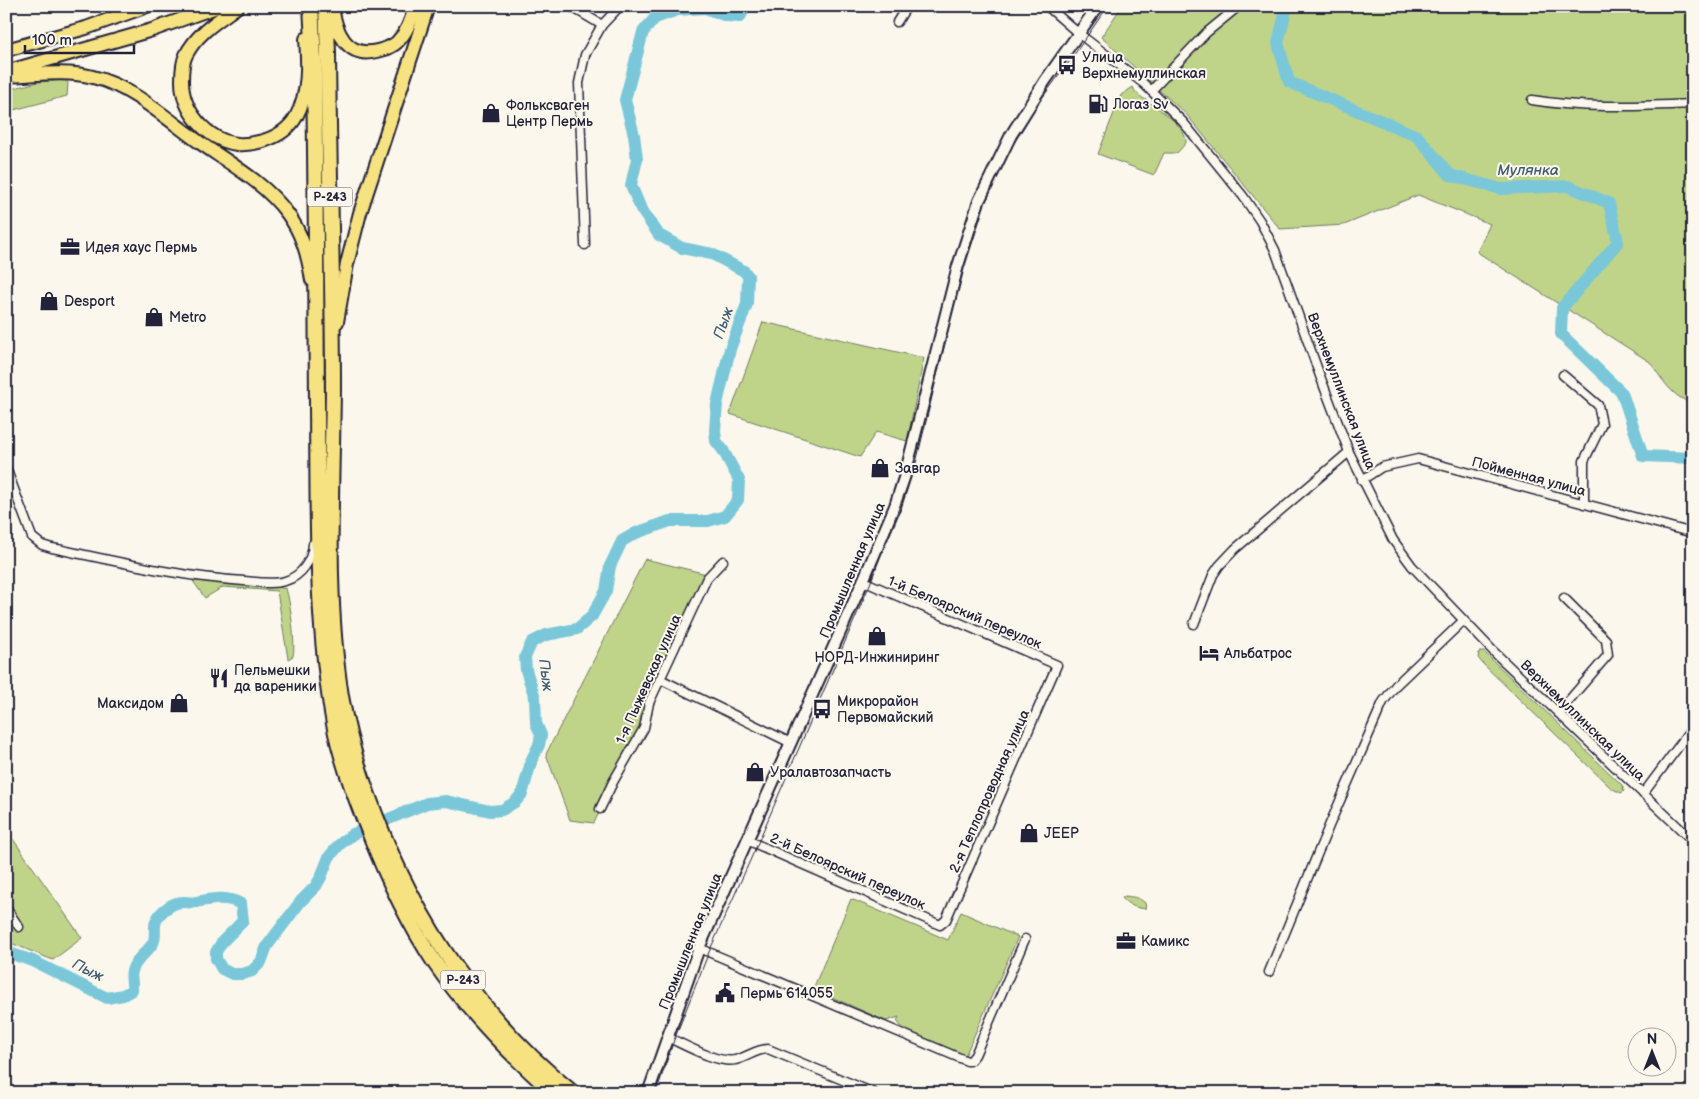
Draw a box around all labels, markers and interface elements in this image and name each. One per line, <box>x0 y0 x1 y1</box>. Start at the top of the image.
scale bar <box>25 22 134 54</box>
text: 100 m <box>32 31 72 50</box>
place label: Улица Верхнемуллинская <box>1082 49 1206 82</box>
bus stop icon: Улица Верхнемуллинская <box>1056 54 1078 76</box>
fuel station icon: Логаз Sv <box>1087 93 1109 115</box>
place label: Логаз Sv <box>1112 96 1169 113</box>
place label: Фольксваген Центр Пермь <box>506 97 593 130</box>
shop icon: Фольксваген Центр Пермь <box>480 102 502 124</box>
water label: Мулянка <box>1497 161 1559 180</box>
road number: Р-243 <box>308 188 352 206</box>
office icon: Идея хаус Пермь <box>59 236 81 258</box>
place label: Идея хаус Пермь <box>85 239 197 256</box>
shop icon: Desport <box>38 290 60 312</box>
place label: Desport <box>64 293 116 310</box>
water label: Пыж <box>709 304 738 342</box>
shop icon: Metro <box>143 306 165 328</box>
place label: Metro <box>169 309 206 326</box>
street label: Верхнемуллинская улица <box>1304 310 1380 473</box>
street label: Пойменная улица <box>1470 453 1588 500</box>
shop icon: Завгар <box>869 457 891 479</box>
place label: Завгар <box>895 460 940 477</box>
street label: Промышленная улица <box>816 499 889 641</box>
street label: 1-й Белоярский переулок <box>885 572 1045 653</box>
street label: 1-я Пыжевская улица <box>612 611 685 747</box>
shop icon: НОРД-Инжиниринг <box>866 625 888 647</box>
hotel icon: Альбатрос <box>1198 642 1220 664</box>
place label: Альбатрос <box>1223 645 1292 662</box>
place label: НОРД-Инжиниринг <box>815 649 940 666</box>
street label: Верхнемуллинская улица <box>1517 656 1649 785</box>
water label: Пыж <box>534 658 557 693</box>
place label: Пельмешки да вареники <box>234 662 317 695</box>
restaurant icon: Пельмешки да вареники <box>208 667 230 689</box>
shop icon: Максидом <box>168 692 190 714</box>
place label: Микрорайон Первомайский <box>837 693 933 726</box>
place label: Максидом <box>97 695 164 712</box>
bus stop icon: Микрорайон Первомайский <box>811 698 833 720</box>
street label: 2-я Теплопроводная улица <box>946 706 1033 875</box>
shop icon: Уралавтозапчасть <box>744 761 766 783</box>
place label: Уралавтозапчасть <box>770 764 891 781</box>
shop icon: JEEP <box>1018 822 1040 844</box>
place label: JEEP <box>1044 825 1079 842</box>
street label: 2-й Белоярский переулок <box>767 829 929 914</box>
street label: Промышленная улица <box>655 870 726 1012</box>
office icon: Камикс <box>1115 930 1137 952</box>
place label: Камикс <box>1141 933 1190 950</box>
water label: Пыж <box>69 955 107 987</box>
road number: Р-243 <box>440 970 486 990</box>
public building icon: Пермь 614055 <box>714 982 736 1004</box>
place label: Пермь 614055 <box>740 985 833 1002</box>
north arrow <box>1626 1026 1676 1076</box>
text: N <box>1647 1031 1657 1048</box>

